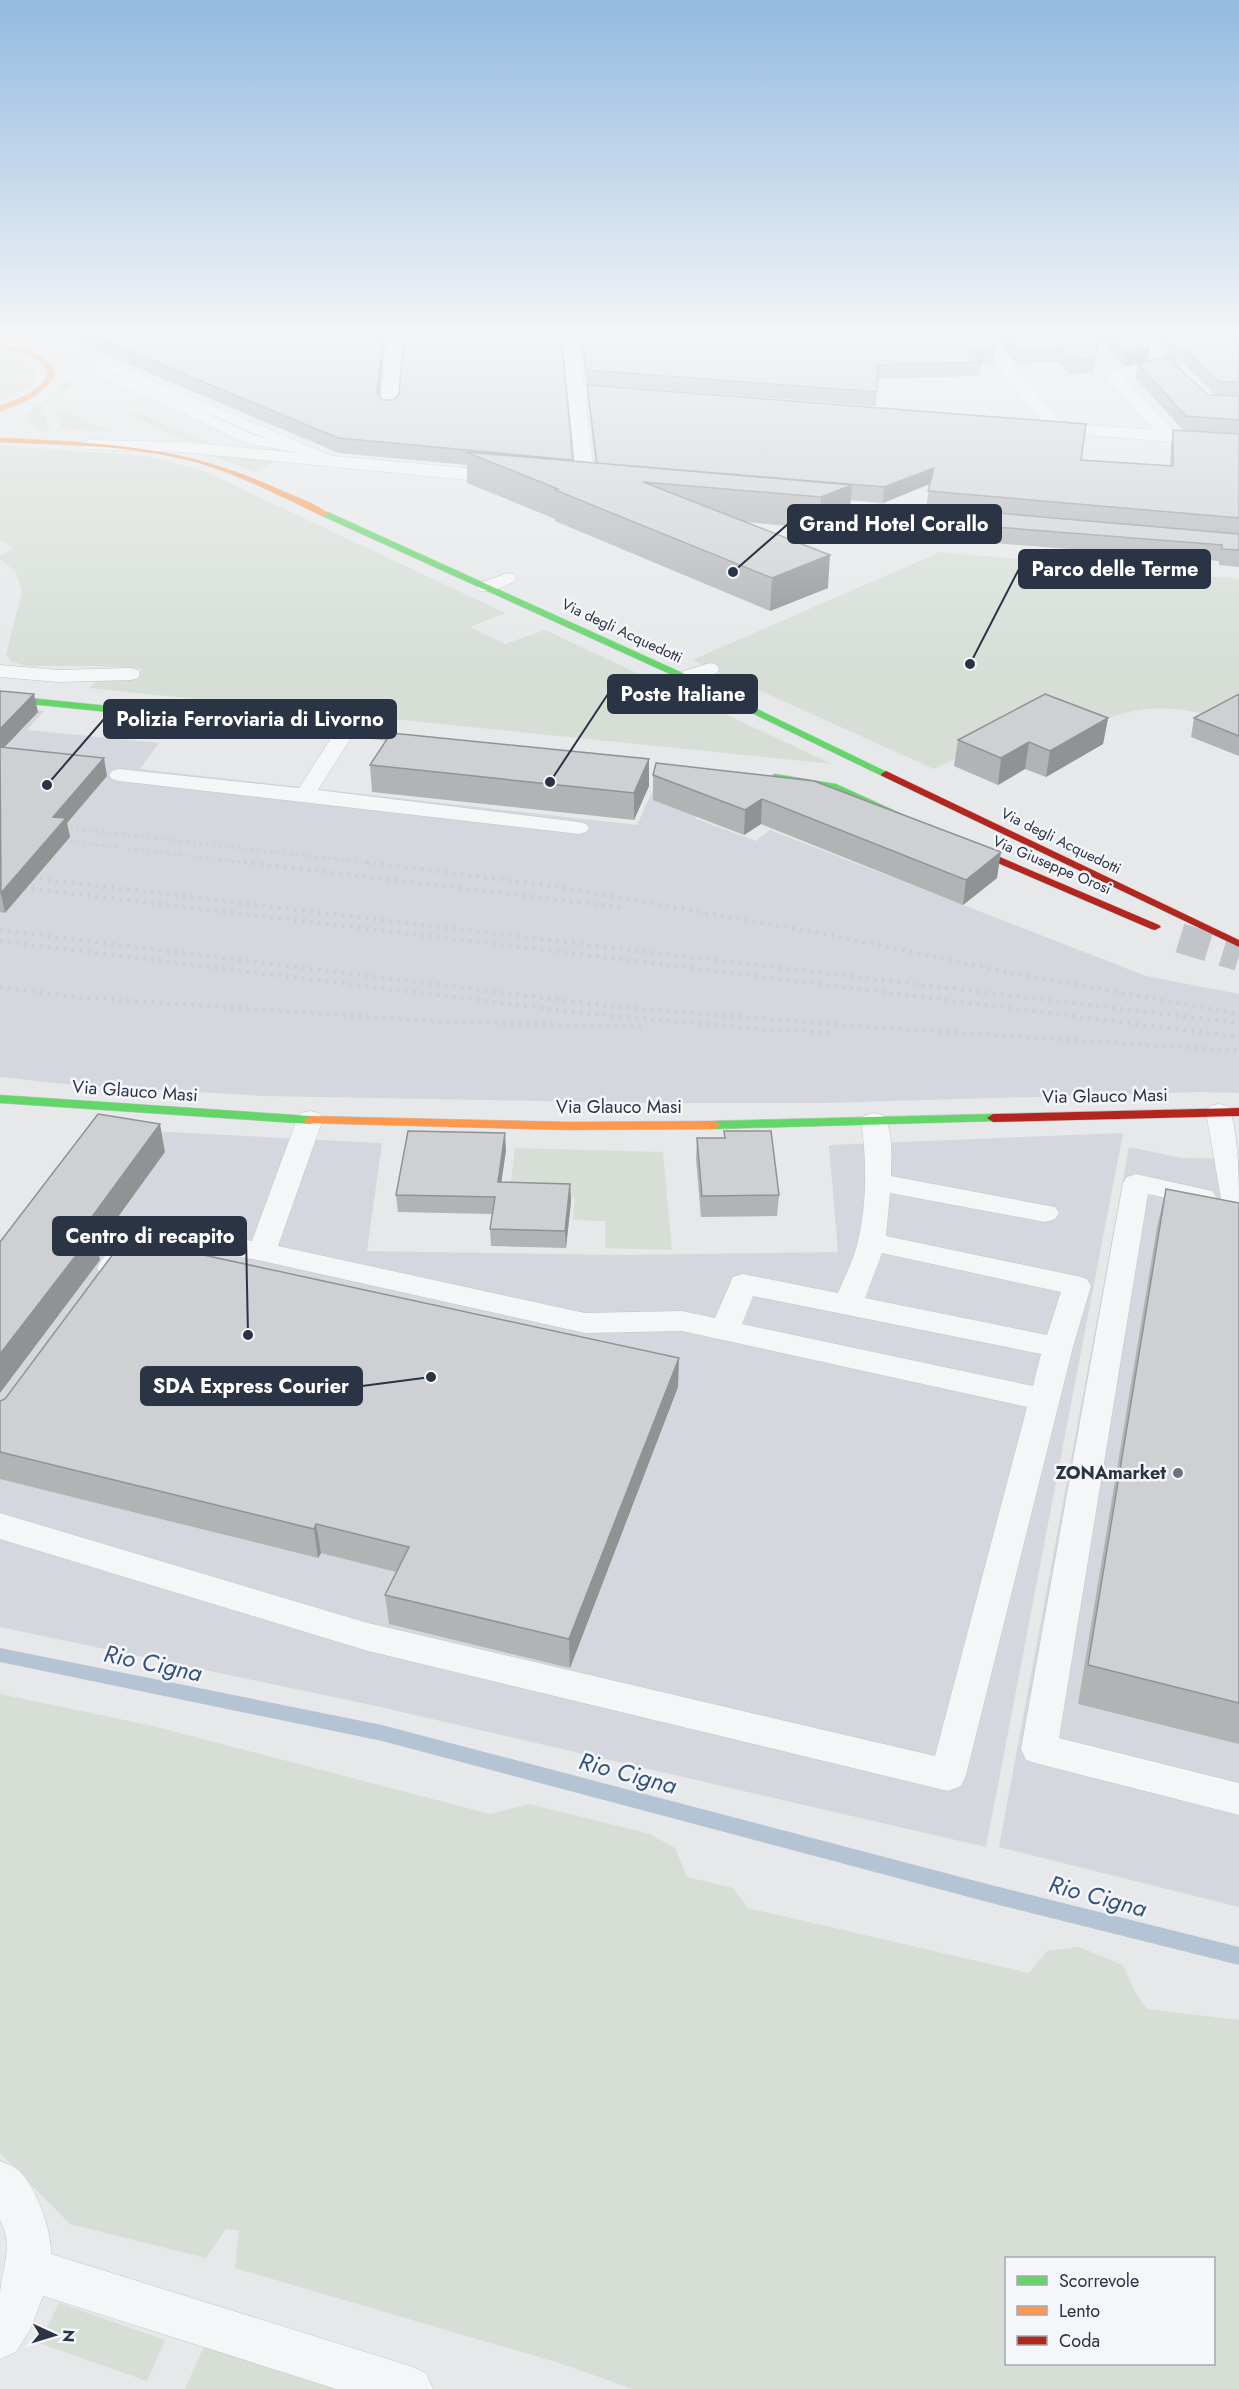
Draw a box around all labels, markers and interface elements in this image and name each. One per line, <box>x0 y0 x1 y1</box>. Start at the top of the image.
callout: Grand Hotel Corallo <box>788 505 1001 543</box>
text: Grand Hotel Corallo <box>799 510 989 539</box>
callout: Parco delle Terme <box>1019 550 1210 588</box>
text: Parco delle Terme <box>1031 555 1199 584</box>
street label: Via degli Acquedotti <box>558 593 686 669</box>
callout: Poste Italiane <box>608 675 757 713</box>
text: Poste Italiane <box>621 680 745 709</box>
callout: Polizia Ferroviaria di Livorno <box>104 700 396 738</box>
text: Polizia Ferroviaria di Livorno <box>116 705 384 734</box>
street label: Via degli Acquedotti <box>997 802 1125 880</box>
street label: Via Giuseppe Orosi <box>989 830 1115 900</box>
street label: Via Glauco Masi <box>71 1074 199 1108</box>
street label: Via Glauco Masi <box>1042 1082 1168 1110</box>
street label: Via Glauco Masi <box>556 1094 682 1120</box>
callout: Centro di recapito <box>53 1217 246 1255</box>
text: Centro di recapito <box>66 1222 235 1251</box>
callout: SDA Express Courier <box>141 1367 362 1405</box>
text: SDA Express Courier <box>153 1372 350 1401</box>
place label: ZONAmarket <box>1055 1460 1166 1486</box>
marker: ZONAmarket <box>1171 1466 1185 1480</box>
water label: Rio Cigna <box>101 1636 205 1690</box>
water label: Rio Cigna <box>575 1743 681 1803</box>
water label: Rio Cigna <box>1045 1866 1151 1926</box>
legend <box>1005 2257 1215 2365</box>
text: Scorrevole <box>1059 2268 1139 2294</box>
text: Lento <box>1059 2298 1100 2324</box>
north arrow <box>24 2305 84 2365</box>
text: Coda <box>1059 2328 1100 2354</box>
text: N <box>57 2329 80 2343</box>

